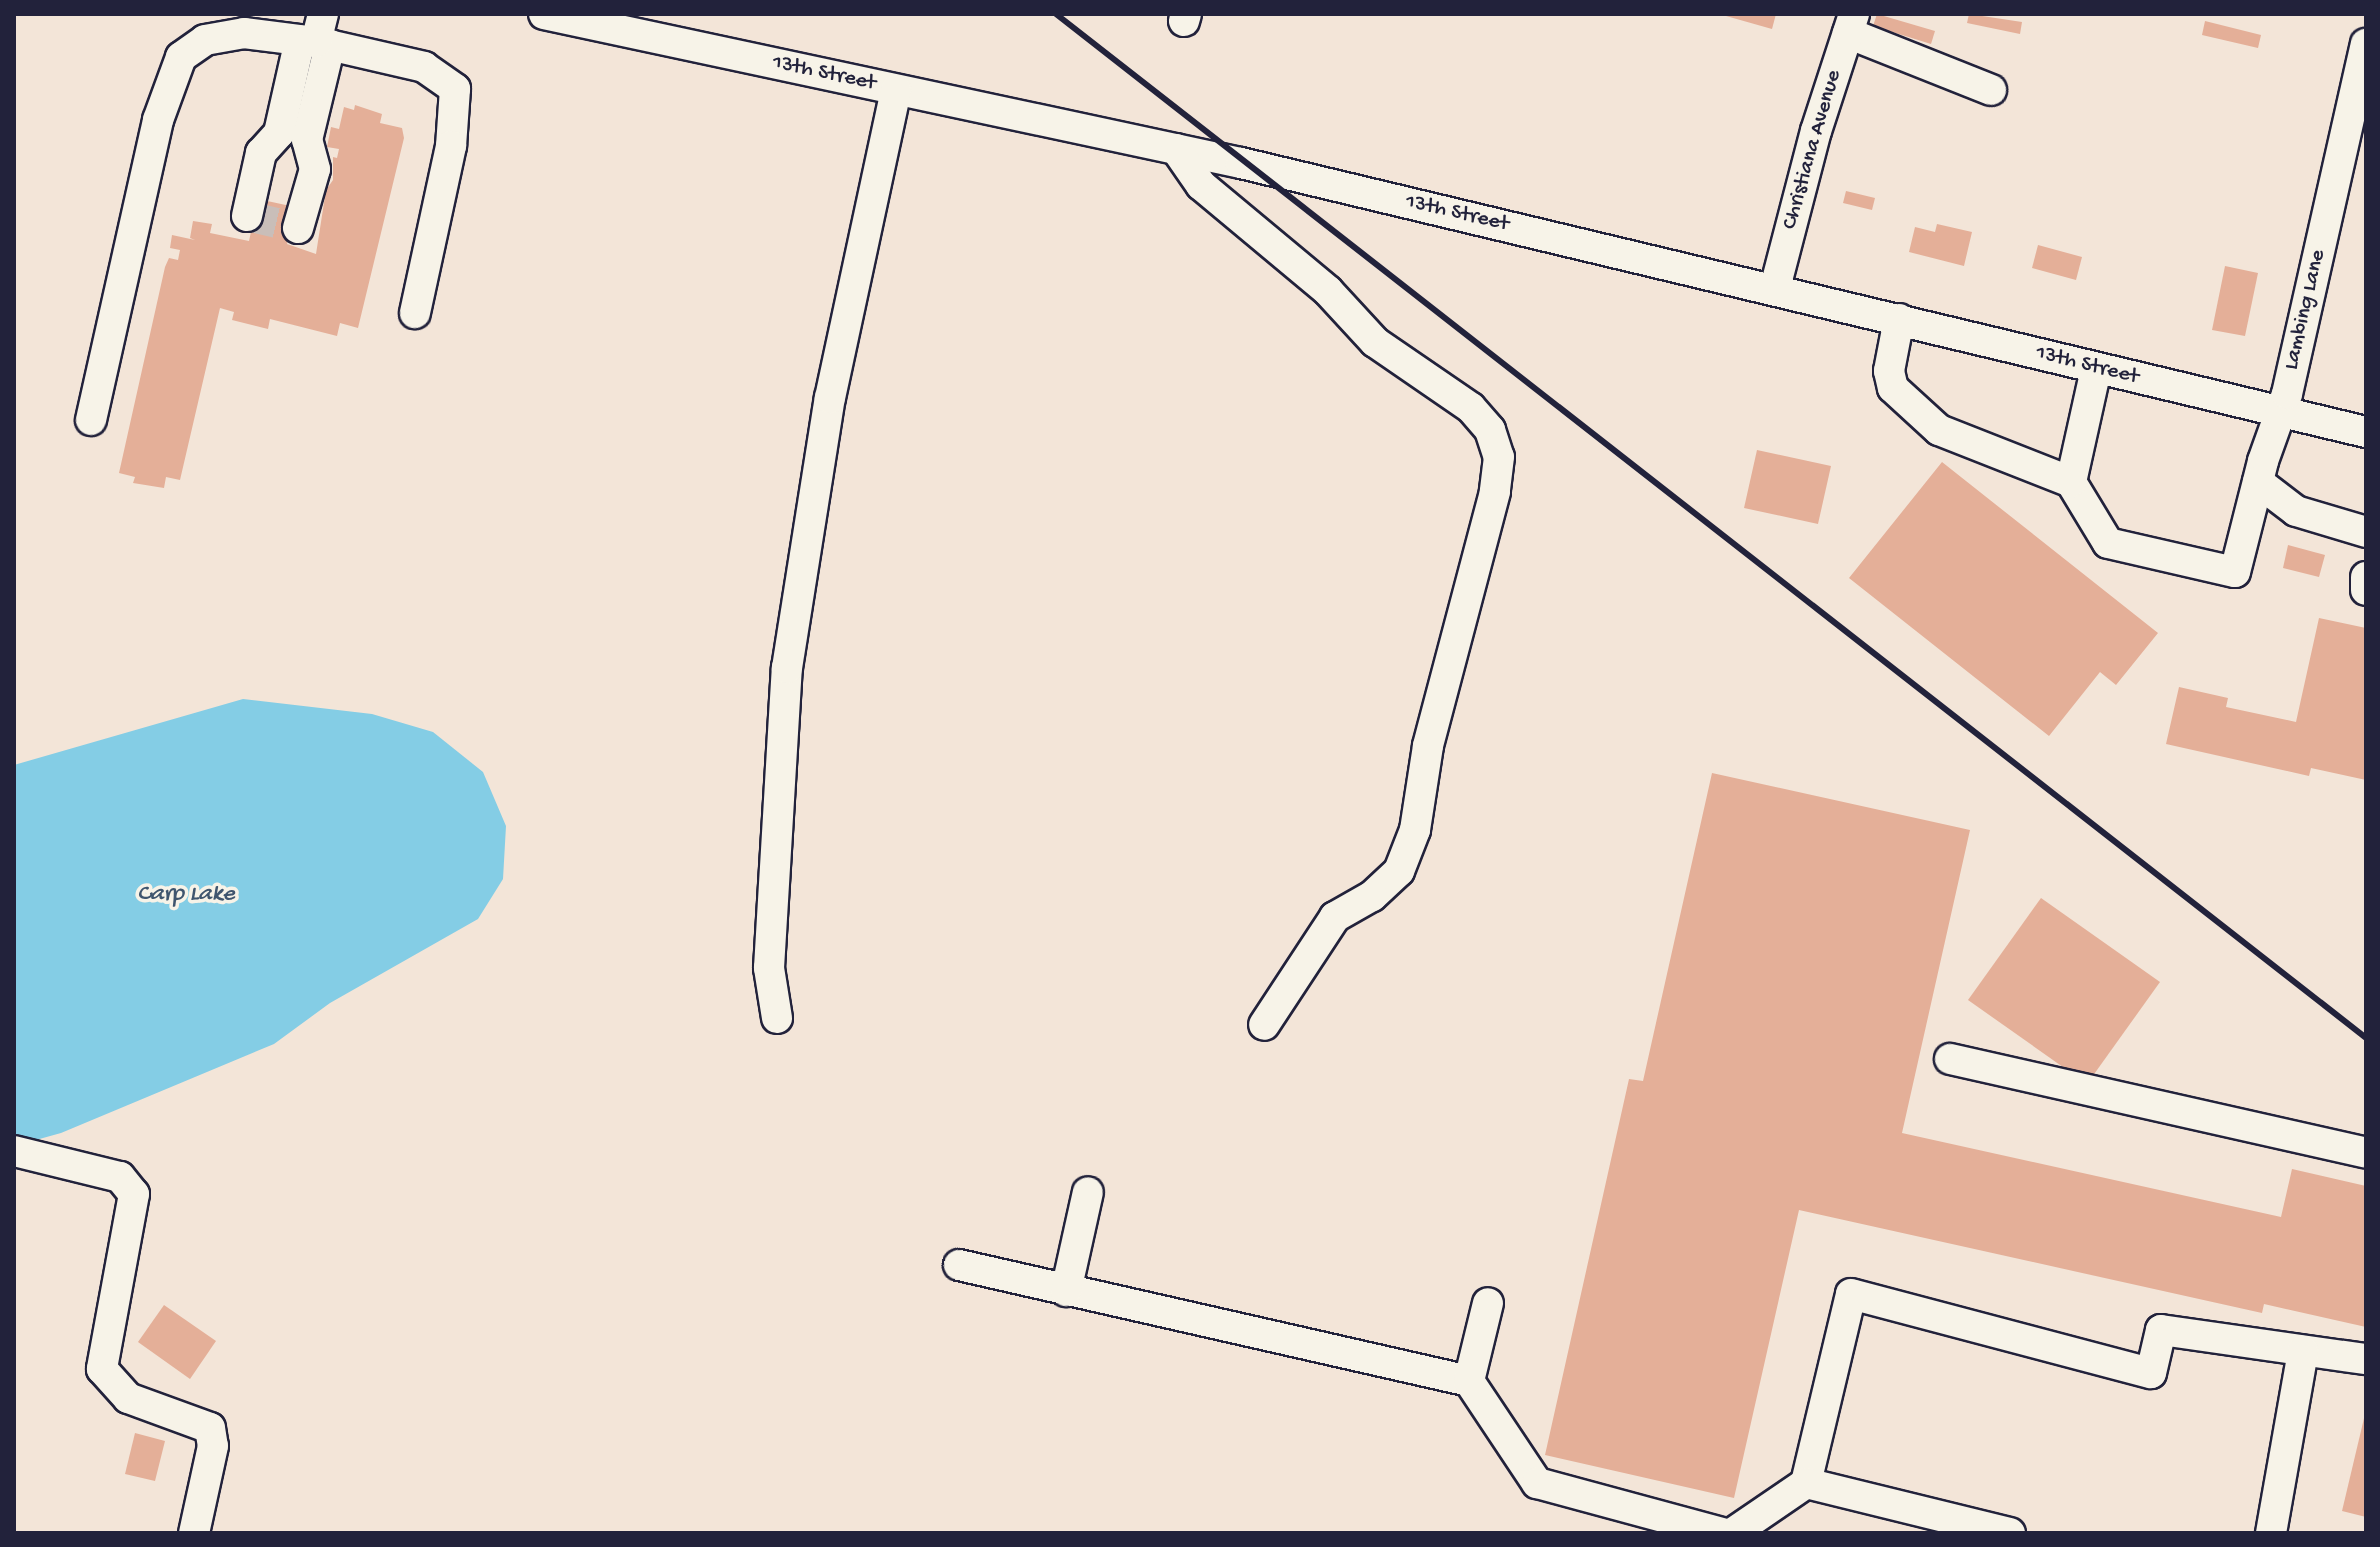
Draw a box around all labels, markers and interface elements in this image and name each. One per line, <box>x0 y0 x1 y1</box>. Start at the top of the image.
street label: 13th Street <box>770 50 878 98</box>
street label: Christiana Avenue <box>1778 67 1848 233</box>
street label: 13th Street <box>1403 189 1511 239</box>
street label: Lambing Lane <box>2279 247 2333 373</box>
street label: 13th Street <box>2033 340 2141 392</box>
water label: Carp Lake <box>137 881 235 909</box>

